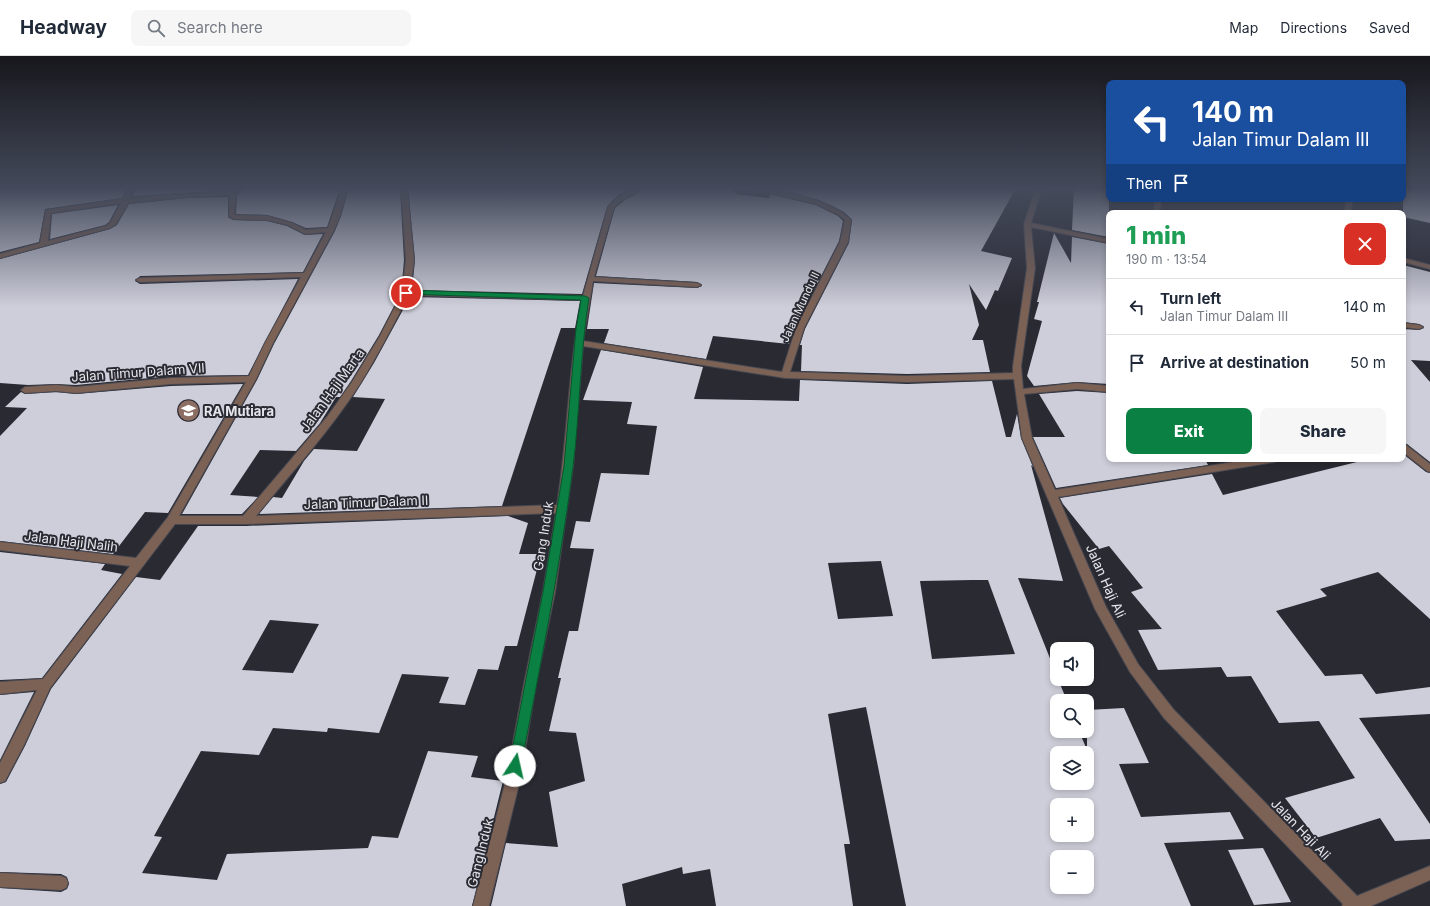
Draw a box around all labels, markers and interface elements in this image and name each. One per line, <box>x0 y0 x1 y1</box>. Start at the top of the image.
search box <box>131 10 411 46</box>
text: Headway <box>20 16 107 39</box>
icon: search <box>145 17 167 39</box>
text: Search here <box>177 18 263 37</box>
text: Map <box>1229 19 1258 36</box>
text: Directions <box>1280 19 1347 36</box>
text: Saved <box>1369 19 1410 36</box>
text: 140 m <box>1192 95 1274 129</box>
icon: left <box>1126 96 1178 148</box>
text: Jalan Timur Dalam III <box>1192 129 1370 150</box>
icon: arrive <box>1170 172 1192 194</box>
text: Then <box>1126 174 1162 193</box>
text: 1 min <box>1126 221 1186 250</box>
button: close <box>1344 223 1386 265</box>
text: 190 m · 13:54 <box>1126 251 1207 267</box>
street label: Jalan Mundu II <box>778 270 822 344</box>
pin <box>389 276 423 310</box>
icon: arrive <box>395 282 417 304</box>
text: Turn left <box>1160 289 1221 308</box>
icon: left <box>1126 296 1148 318</box>
text: 140 m <box>1343 297 1386 316</box>
text: Jalan Timur Dalam III <box>1160 308 1288 324</box>
street label: Jalan Haji Marta <box>296 345 368 435</box>
icon: arrive <box>1126 352 1148 374</box>
text: Arrive at destination <box>1160 353 1309 372</box>
text: 50 m <box>1350 353 1386 372</box>
street label: Jalan Timur Dalam VII <box>71 359 205 385</box>
school or university icon: RA Mutiara <box>175 398 201 424</box>
place label: RA Mutiara <box>204 403 274 419</box>
button: Exit <box>1126 408 1252 454</box>
button: Share <box>1260 408 1386 454</box>
street label: Jalan Timur Dalam II <box>303 492 429 512</box>
street label: Gang Induk <box>530 500 556 572</box>
street label: Jalan Haji Nalih <box>23 527 119 555</box>
street label: Jalan Haji Ali <box>1083 542 1129 620</box>
map controls <box>1050 642 1094 894</box>
button: sound <box>1050 642 1094 686</box>
button: search <box>1050 694 1094 738</box>
position arrow <box>494 745 536 787</box>
button: layers <box>1050 746 1094 790</box>
street label: Jalan Haji Ali <box>1268 795 1334 863</box>
button: + <box>1050 798 1094 842</box>
street label: Gang Induk <box>464 817 496 889</box>
button: − <box>1050 850 1094 894</box>

